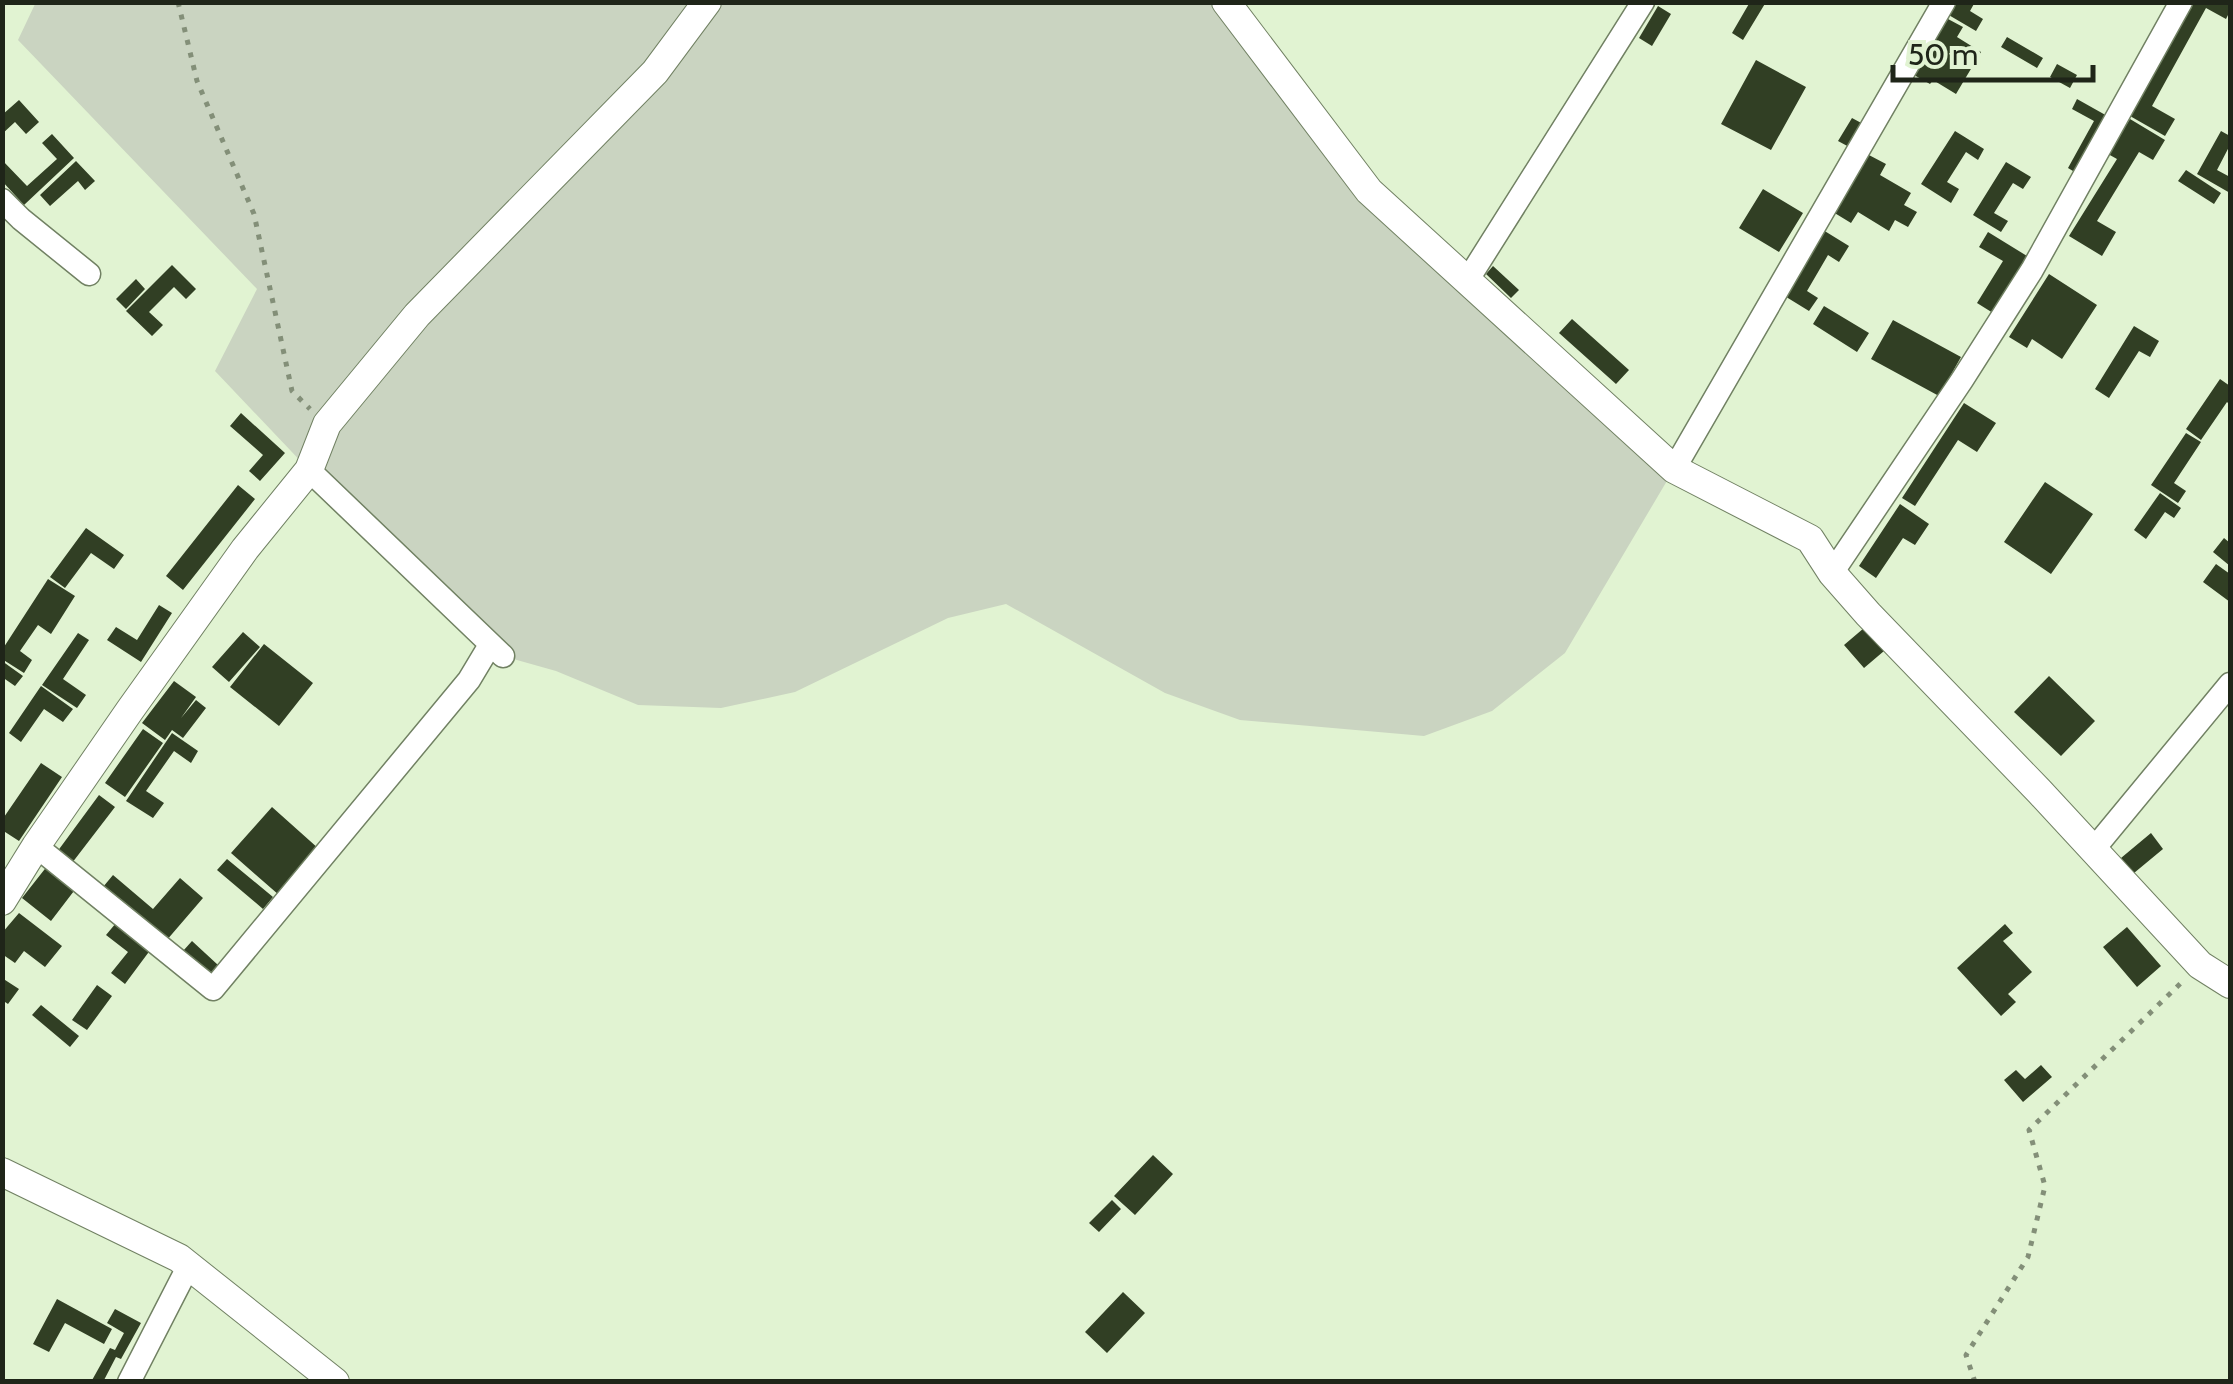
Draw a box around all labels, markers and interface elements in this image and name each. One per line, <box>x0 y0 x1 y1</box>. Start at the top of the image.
scale bar <box>1893 20 2093 82</box>
text: 50 m <box>1908 36 1978 73</box>

